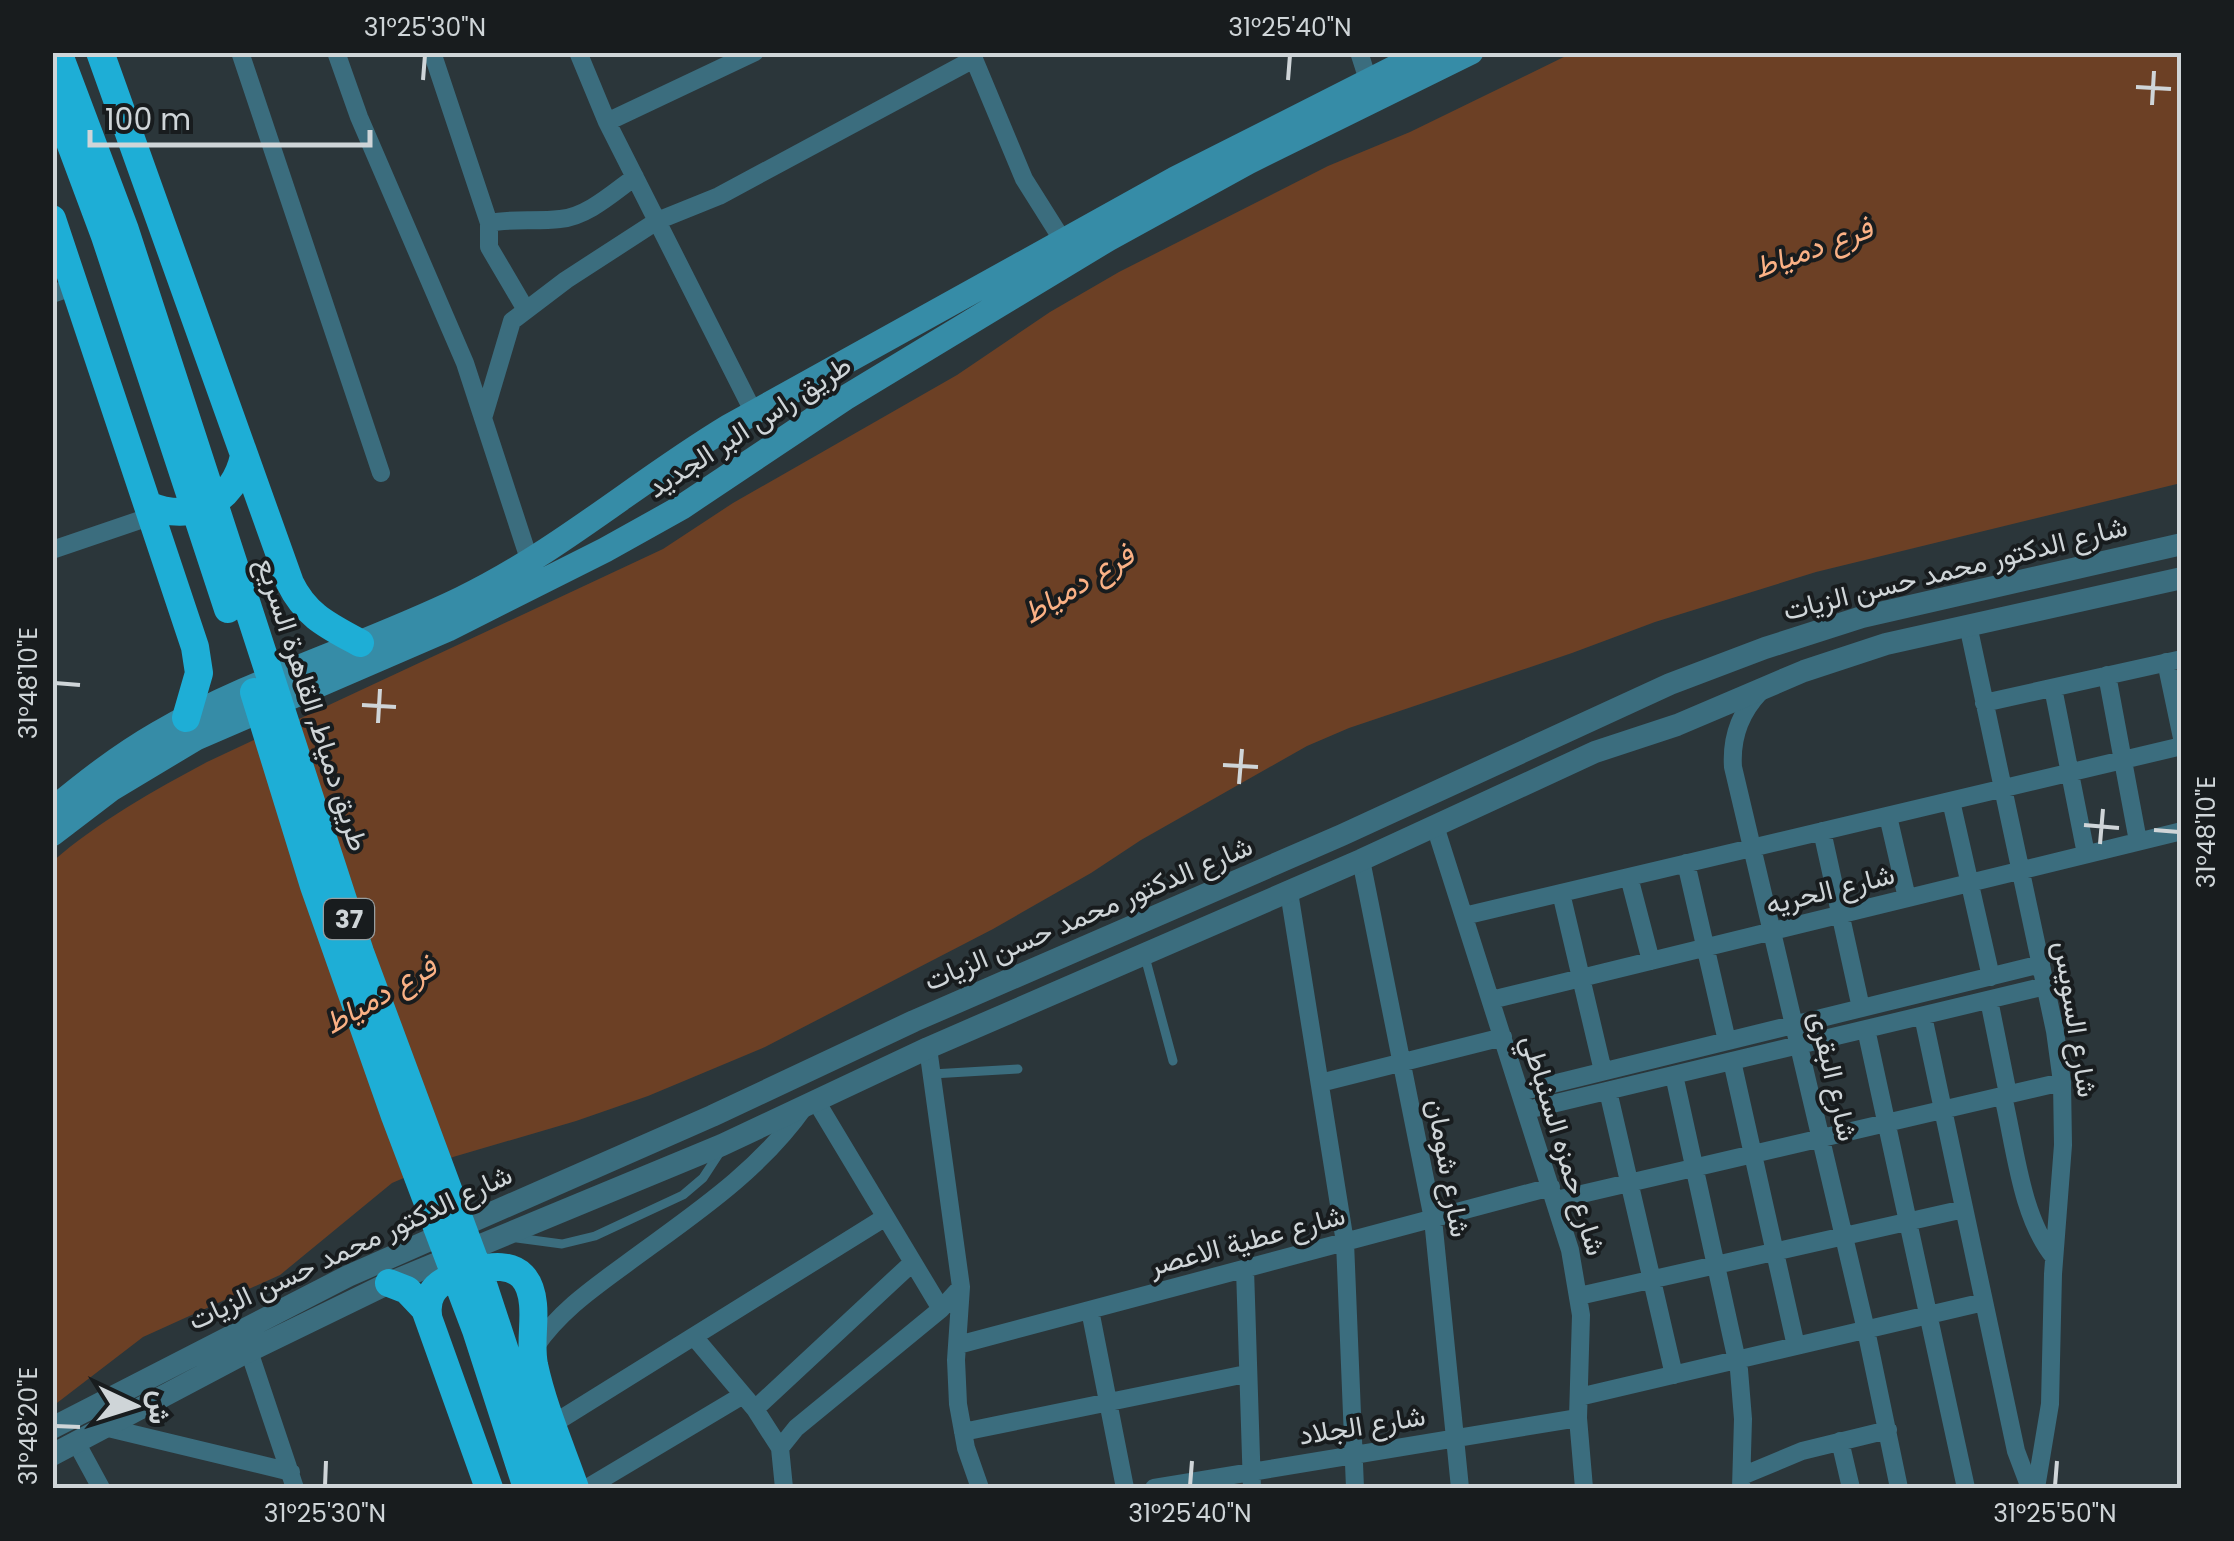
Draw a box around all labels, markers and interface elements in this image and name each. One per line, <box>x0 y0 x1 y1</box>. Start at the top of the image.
text: 31°25'30"N <box>364 10 486 45</box>
text: 31°25'40"N <box>1228 10 1352 45</box>
scale bar <box>90 85 370 147</box>
text: 100 m <box>105 98 191 141</box>
water label: فرع دمياط <box>1747 206 1880 289</box>
street label: طريق راس البر الجديد <box>640 346 859 507</box>
street label: شارع الدكتور محمد حسن الزيات <box>1779 507 2131 630</box>
water label: فرع دمياط <box>1013 533 1143 634</box>
street label: طريق دمياط, القاهرة السريع <box>247 552 378 856</box>
text: 31°48'10"E <box>11 627 46 739</box>
text: 31°48'10"E <box>2189 776 2224 888</box>
street label: شارع الدكتور محمد حسن الزيات <box>918 826 1258 1000</box>
street label: شارع الحريه <box>1762 855 1899 924</box>
road number: 37 <box>324 899 374 939</box>
street label: شارع السويس <box>2044 938 2107 1100</box>
water label: فرع دمياط <box>315 944 445 1044</box>
street label: شارع البقرى <box>1800 1007 1867 1145</box>
street label: شارع حمزه السنباطي <box>1509 1030 1616 1261</box>
street label: شارع شومان <box>1417 1096 1480 1240</box>
street label: شارع الدكتور محمد حسن الزيات <box>182 1155 519 1340</box>
street label: شارع عطية الاعصر <box>1144 1196 1349 1286</box>
north arrow <box>85 1356 185 1456</box>
text: 31°48'20"E <box>11 1367 46 1485</box>
text: ش <box>139 1390 180 1426</box>
street label: شارع الجلاد <box>1296 1396 1428 1455</box>
text: 31°25'30"N <box>264 1496 386 1531</box>
text: 31°25'40"N <box>1128 1496 1252 1531</box>
text: 31°25'50"N <box>1993 1496 2117 1531</box>

